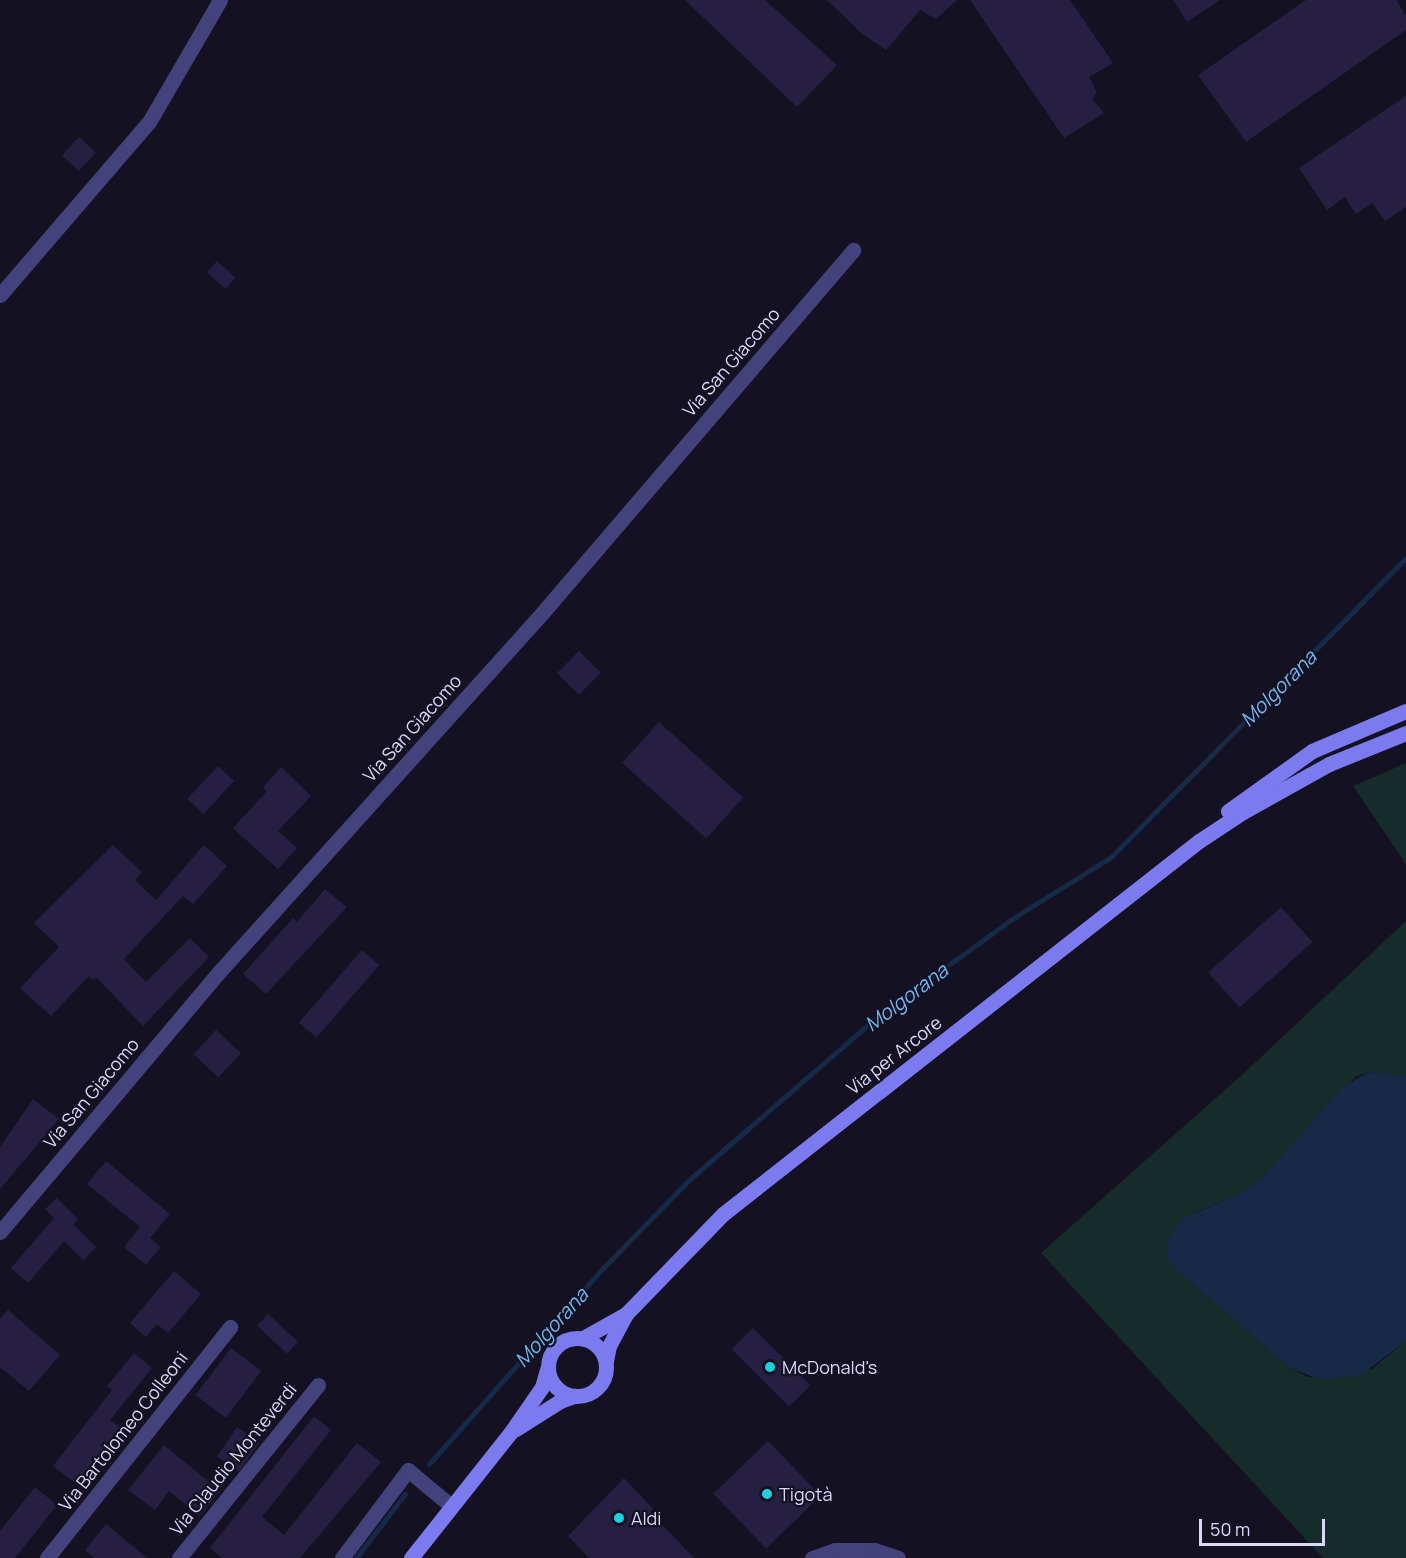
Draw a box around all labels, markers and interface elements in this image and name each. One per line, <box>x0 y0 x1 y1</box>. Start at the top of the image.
street label: Via San Giacomo <box>678 303 784 421</box>
water label: Molgorana <box>1235 645 1321 731</box>
street label: Via San Giacomo <box>358 670 466 786</box>
water label: Molgorana <box>860 958 952 1036</box>
street label: Via per Arcore <box>842 1011 946 1099</box>
street label: Via San Giacomo <box>39 1034 143 1152</box>
water label: Molgorana <box>509 1283 593 1371</box>
street label: Via Bartolomeo Colleoni <box>54 1347 192 1515</box>
place label: McDonald's <box>782 1356 877 1378</box>
marker: McDonald's <box>763 1360 777 1374</box>
street label: Via Claudio Monteverdi <box>165 1379 301 1539</box>
place label: Tigotà <box>779 1483 832 1505</box>
marker: Tigotà <box>760 1487 774 1501</box>
place label: Aldi <box>631 1507 661 1529</box>
scale bar <box>1202 1507 1328 1545</box>
marker: Aldi <box>612 1511 626 1525</box>
text: 50 m <box>1210 1517 1250 1541</box>

